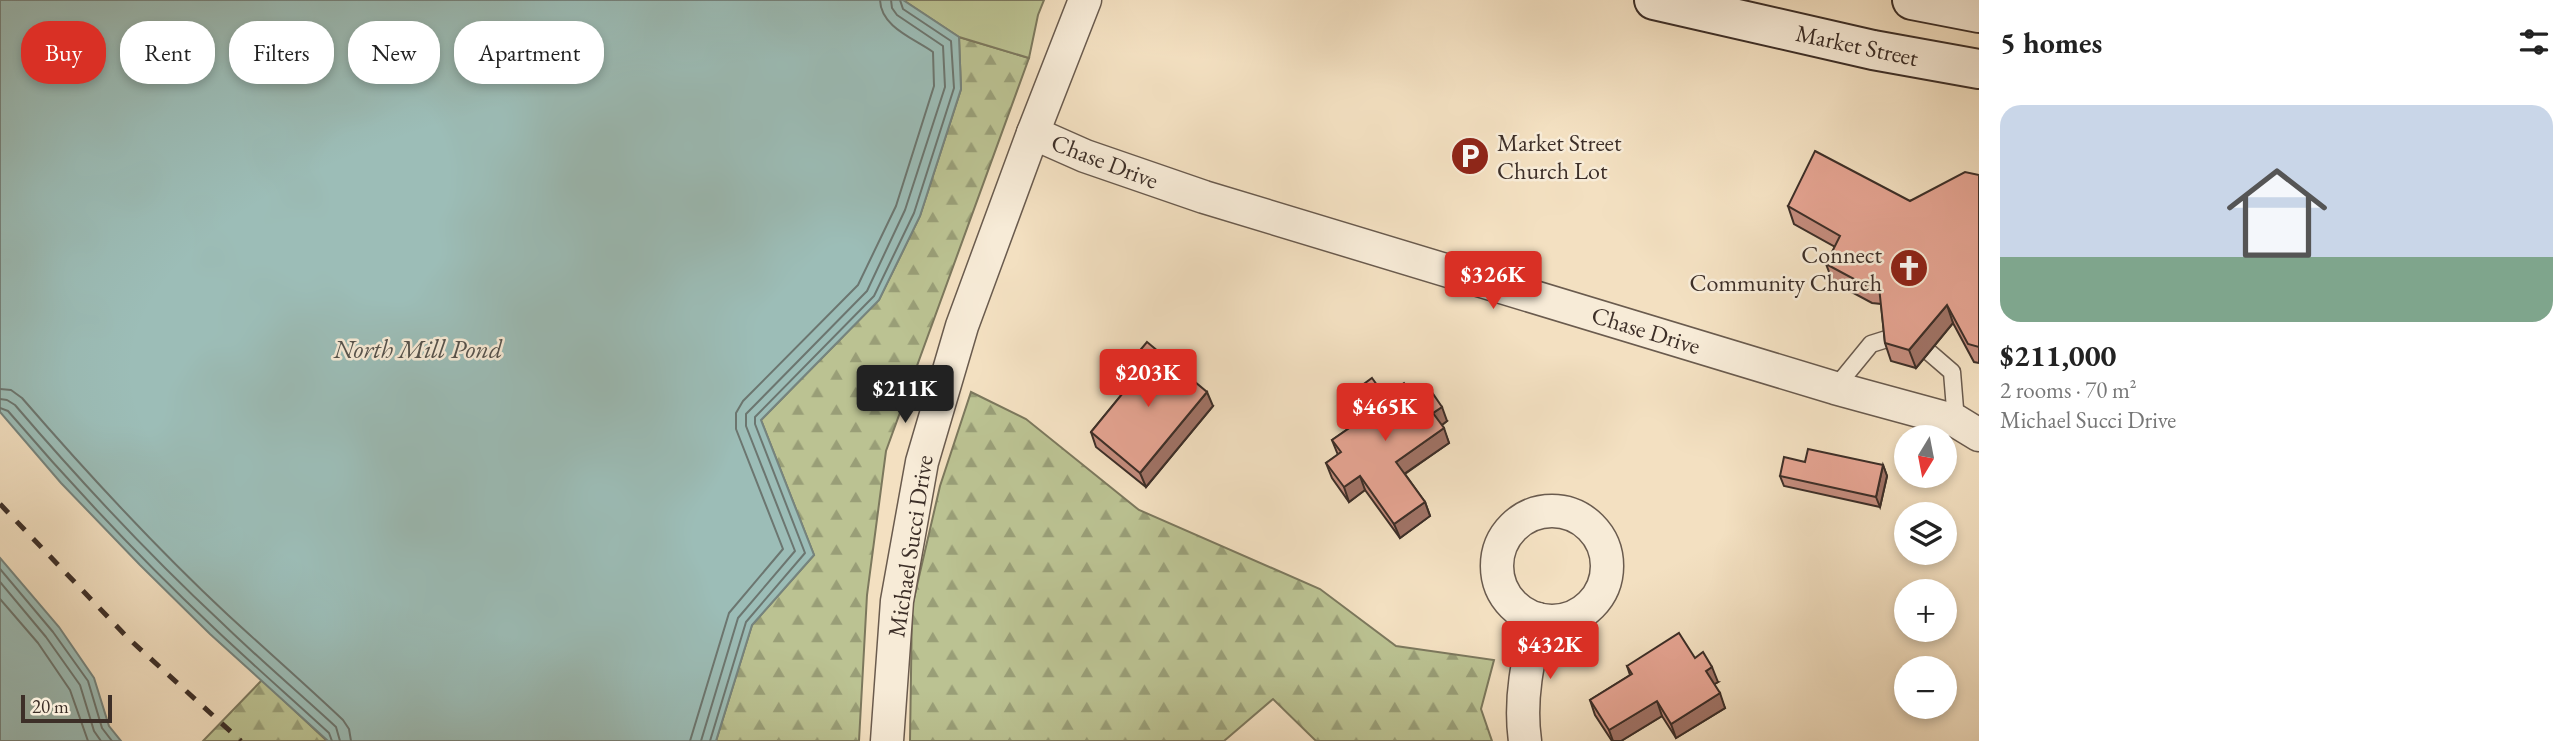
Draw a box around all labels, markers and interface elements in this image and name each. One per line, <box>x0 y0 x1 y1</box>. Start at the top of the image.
street label: Market Street <box>1793 17 1922 73</box>
chip: Buy <box>21 21 106 84</box>
chip: Rent <box>120 21 215 84</box>
chip: Filters <box>229 21 334 84</box>
chip: New <box>348 21 440 84</box>
chip: Apartment <box>454 21 604 84</box>
text: 5 homes <box>2000 23 2102 62</box>
icon: filters <box>2515 23 2553 61</box>
street label: Chase Drive <box>1047 126 1163 196</box>
place label: Market Street Church Lot <box>1497 127 1622 186</box>
parking icon: Market Street Church Lot <box>1449 135 1491 177</box>
icon: home <box>2214 150 2340 276</box>
place label: Connect Community Church <box>1689 239 1882 298</box>
church icon: Connect Community Church <box>1888 247 1930 289</box>
pin: $326K <box>1444 252 1542 311</box>
text: $326K <box>1461 259 1525 289</box>
street label: Chase Drive <box>1588 299 1704 361</box>
water label: North Mill Pond <box>333 332 503 366</box>
text: $211,000 <box>2000 336 2116 375</box>
pin: $203K <box>1099 350 1197 409</box>
text: $203K <box>1116 357 1180 387</box>
pin: $211K <box>856 366 954 425</box>
text: $211K <box>873 373 937 403</box>
text: 2 rooms · 70 m² <box>2000 375 2137 405</box>
pin: $465K <box>1336 384 1434 443</box>
text: $465K <box>1353 391 1417 421</box>
text: Michael Succi Drive <box>2000 405 2176 435</box>
north arrow <box>1894 425 1956 488</box>
map controls <box>1894 425 1957 719</box>
street label: Michael Succi Drive <box>880 453 940 639</box>
button: layers <box>1894 502 1957 565</box>
button: + <box>1894 579 1957 642</box>
pin: $432K <box>1501 622 1599 681</box>
text: $432K <box>1518 629 1582 659</box>
button: − <box>1894 656 1957 719</box>
scale bar <box>21 692 112 724</box>
text: 20 m <box>32 694 69 719</box>

